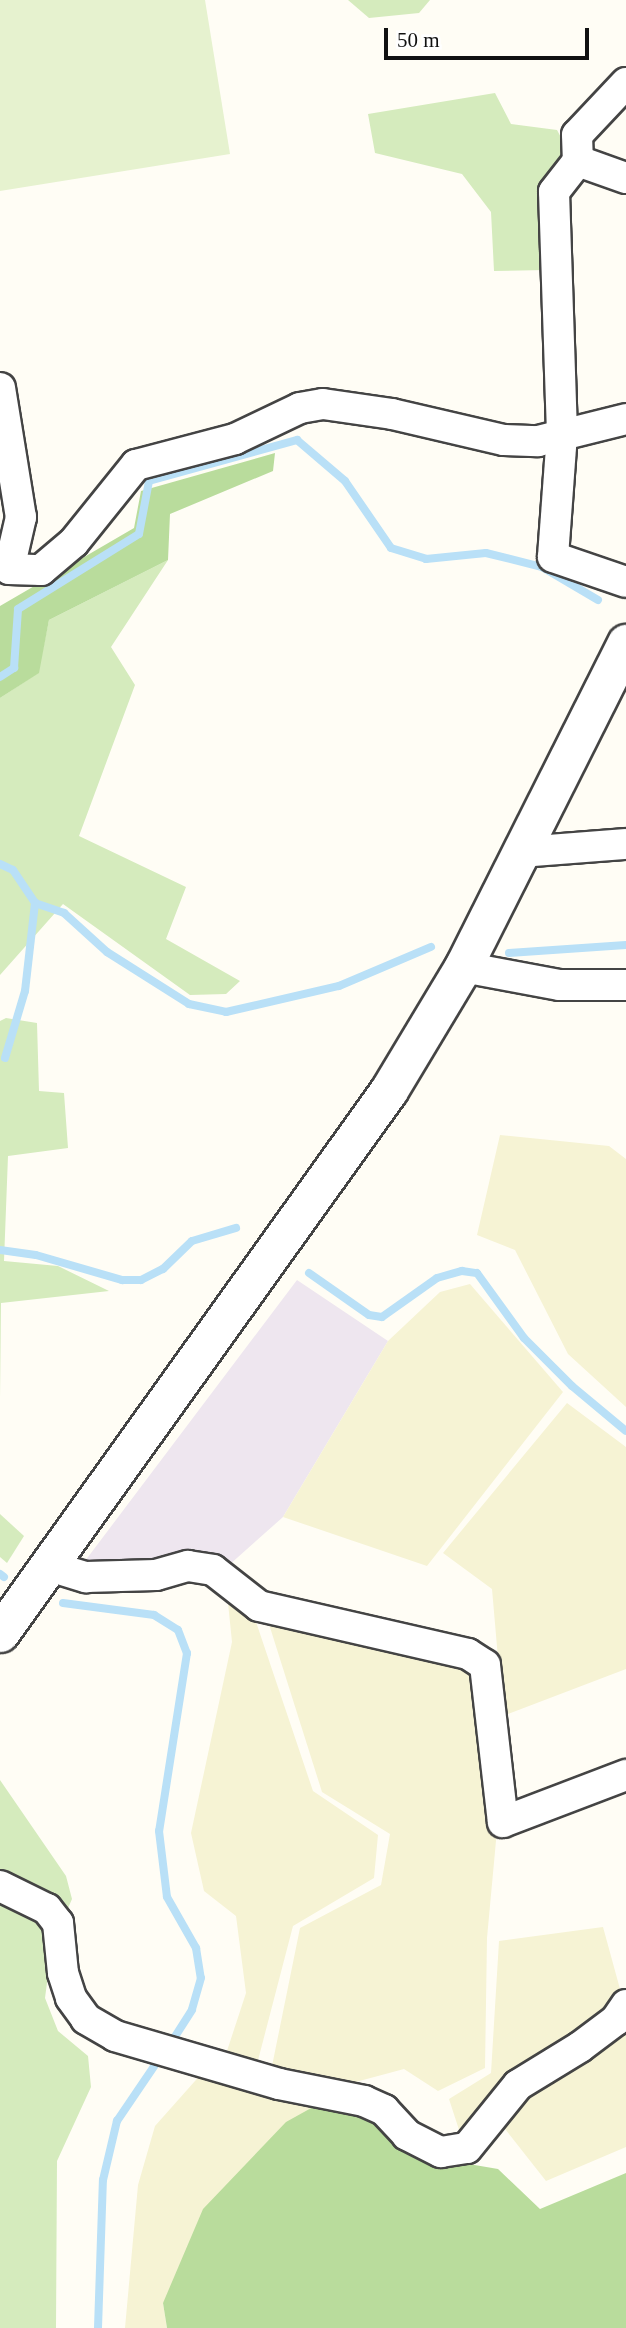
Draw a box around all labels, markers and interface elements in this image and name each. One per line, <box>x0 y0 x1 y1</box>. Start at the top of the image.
scale bar <box>388 14 593 58</box>
text: 50 m <box>397 28 440 52</box>

